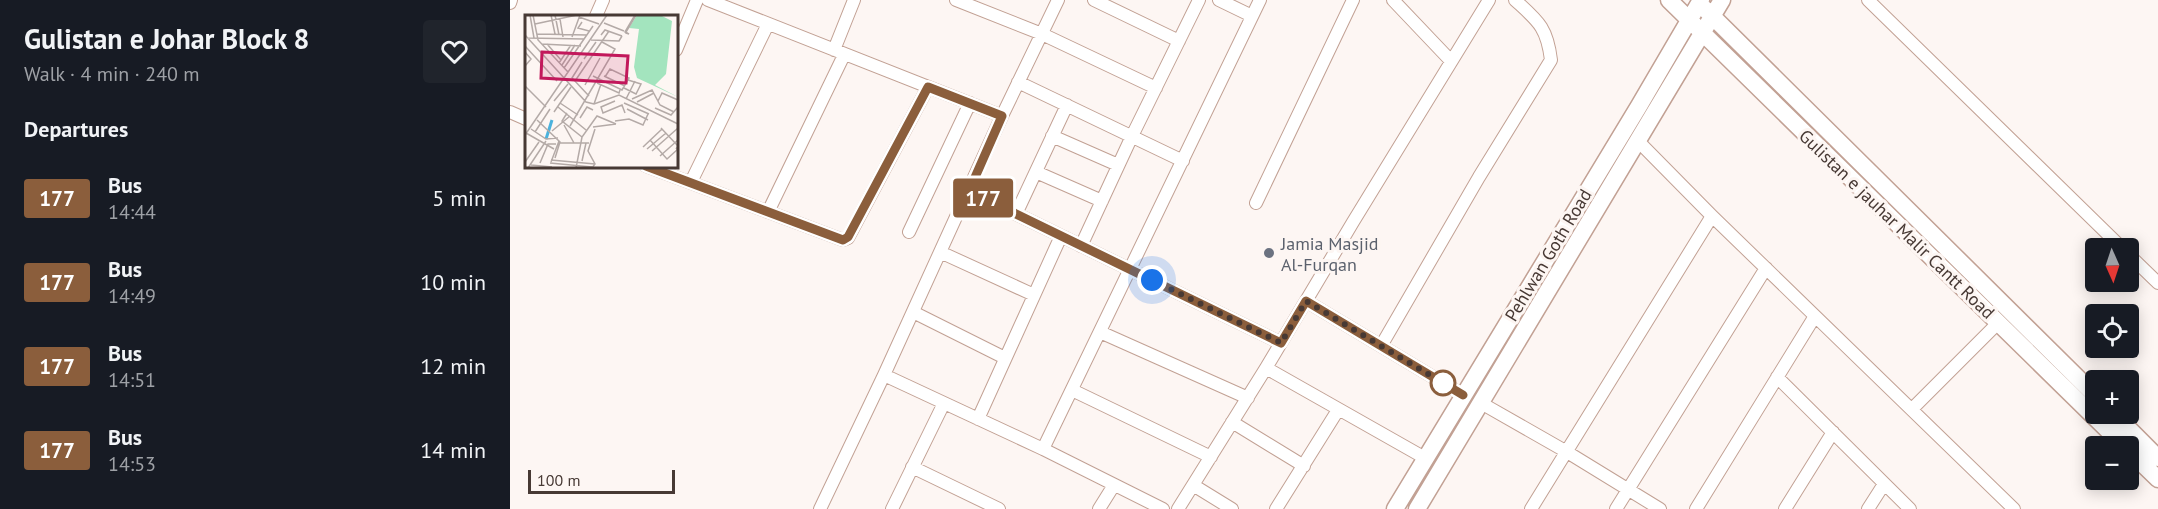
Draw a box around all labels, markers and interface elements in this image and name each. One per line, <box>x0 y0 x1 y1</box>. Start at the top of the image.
inset map <box>525 15 678 168</box>
text: Gulistan e Johar Block 8 <box>24 20 309 57</box>
button: heart <box>423 20 486 83</box>
text: Walk · 4 min · 240 m <box>24 61 200 87</box>
text: Departures <box>24 115 128 143</box>
street label: Gulistan e jauhar Malir Cantt Road <box>1794 124 2000 324</box>
text: Bus <box>108 171 142 199</box>
line badge: 177 <box>948 178 1018 218</box>
text: 5 min <box>432 184 486 212</box>
text: 177 <box>39 185 75 212</box>
text: 177 <box>965 185 1001 212</box>
street label: Pehlwan Goth Road <box>1500 185 1596 325</box>
text: 14:44 <box>108 199 156 225</box>
place label: Jamia Masjid Al-Furqan <box>1280 232 1378 276</box>
north arrow <box>2085 238 2139 292</box>
map controls <box>2085 238 2139 490</box>
marker: Jamia Masjid Al-Furqan <box>1262 246 1276 260</box>
text: Bus <box>108 255 142 283</box>
your location <box>1137 265 1167 295</box>
text: 10 min <box>420 268 486 296</box>
text: 177 <box>39 269 75 296</box>
text: 14:49 <box>108 283 156 309</box>
button: locate <box>2085 304 2139 358</box>
text: Bus <box>108 339 142 367</box>
text: 12 min <box>420 352 486 380</box>
text: 177 <box>39 353 75 380</box>
text: 14:51 <box>108 367 156 393</box>
unlabelled marker <box>1430 370 1456 396</box>
button: + <box>2085 370 2139 424</box>
text: Bus <box>108 423 142 451</box>
text: 14 min <box>420 436 486 464</box>
button: − <box>2085 436 2139 490</box>
text: 177 <box>39 437 75 464</box>
text: 14:53 <box>108 451 156 477</box>
scale bar <box>528 467 675 494</box>
text: 100 m <box>537 470 580 490</box>

